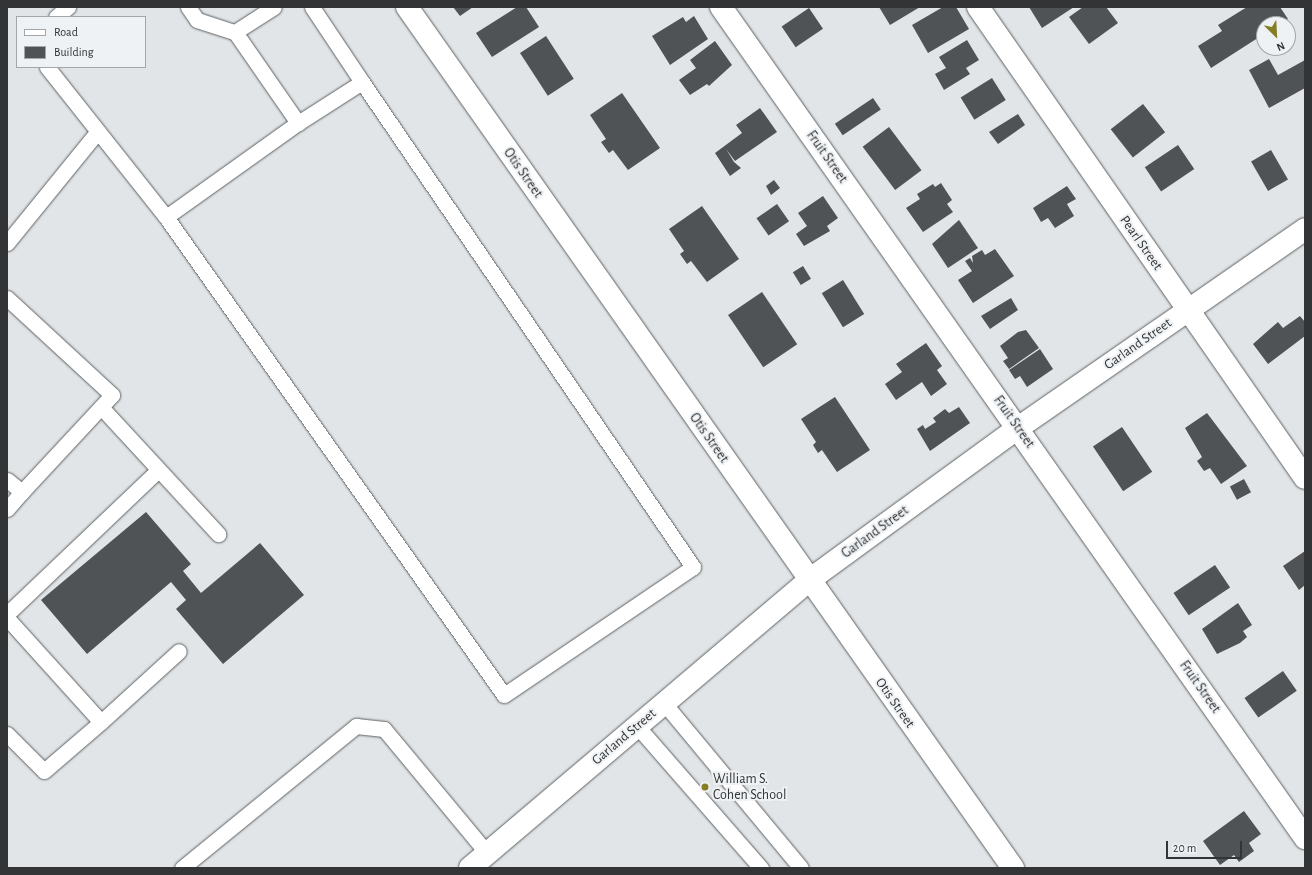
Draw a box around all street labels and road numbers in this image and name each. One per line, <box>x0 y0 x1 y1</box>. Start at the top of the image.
street label: Fruit Street <box>803 127 851 187</box>
street label: Otis Street <box>500 145 546 201</box>
street label: Pearl Street <box>1116 212 1166 274</box>
street label: Garland Street <box>1101 315 1175 373</box>
street label: Fruit Street <box>990 392 1038 452</box>
street label: Otis Street <box>686 410 732 466</box>
street label: Garland Street <box>838 502 912 562</box>
street label: Fruit Street <box>1176 657 1224 717</box>
street label: Otis Street <box>872 675 918 731</box>
street label: Garland Street <box>588 705 660 769</box>

